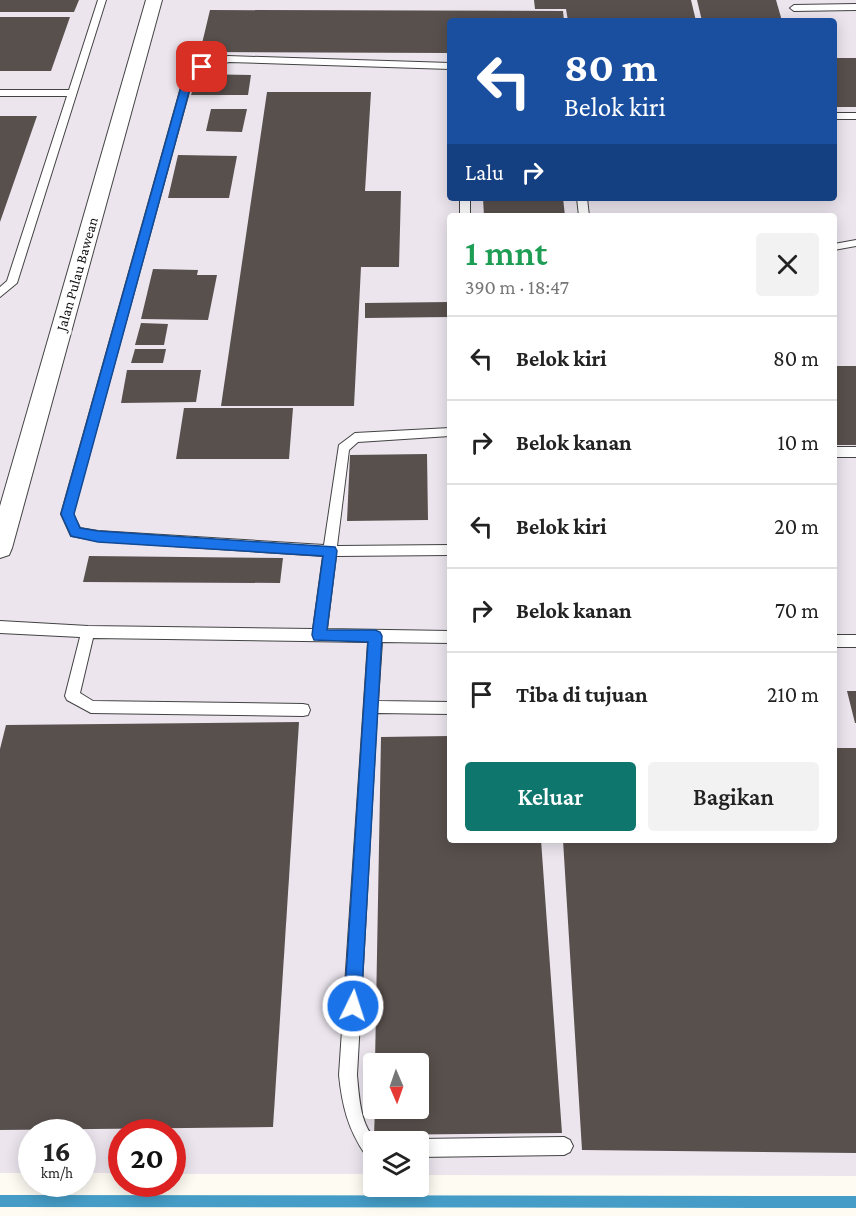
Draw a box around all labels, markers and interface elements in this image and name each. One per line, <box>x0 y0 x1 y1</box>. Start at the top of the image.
pin <box>176 41 227 92</box>
icon: left <box>465 42 543 120</box>
text: 80 m <box>564 43 658 90</box>
icon: arrive <box>185 50 218 83</box>
text: Belok kiri <box>564 92 666 122</box>
icon: right <box>516 156 549 189</box>
text: Lalu <box>465 160 504 185</box>
street label: Jalan Pulau Bawean <box>53 215 102 335</box>
text: 1 mnt <box>465 233 547 273</box>
button: close <box>756 233 819 296</box>
text: 390 m · 18:47 <box>465 276 569 298</box>
icon: left <box>465 342 498 375</box>
text: Belok kiri <box>516 346 607 371</box>
text: 80 m <box>773 346 819 371</box>
icon: right <box>465 426 498 459</box>
text: Belok kanan <box>516 430 632 455</box>
text: 10 m <box>777 430 819 455</box>
icon: left <box>465 510 498 543</box>
text: Belok kiri <box>516 514 607 539</box>
text: 20 m <box>774 514 819 539</box>
icon: right <box>465 594 498 627</box>
text: Belok kanan <box>516 598 632 623</box>
text: 70 m <box>775 598 819 623</box>
icon: arrive <box>465 678 498 711</box>
text: Tiba di tujuan <box>516 682 648 707</box>
text: 210 m <box>767 682 819 707</box>
button: Keluar <box>465 762 636 831</box>
button: Bagikan <box>648 762 819 831</box>
position arrow <box>321 974 385 1038</box>
north arrow <box>363 1053 429 1119</box>
map controls <box>363 1053 429 1197</box>
speed limit sign: 20 <box>108 1119 186 1197</box>
button: layers <box>363 1131 429 1197</box>
text: 16 <box>43 1134 71 1167</box>
text: km/h <box>41 1165 73 1181</box>

